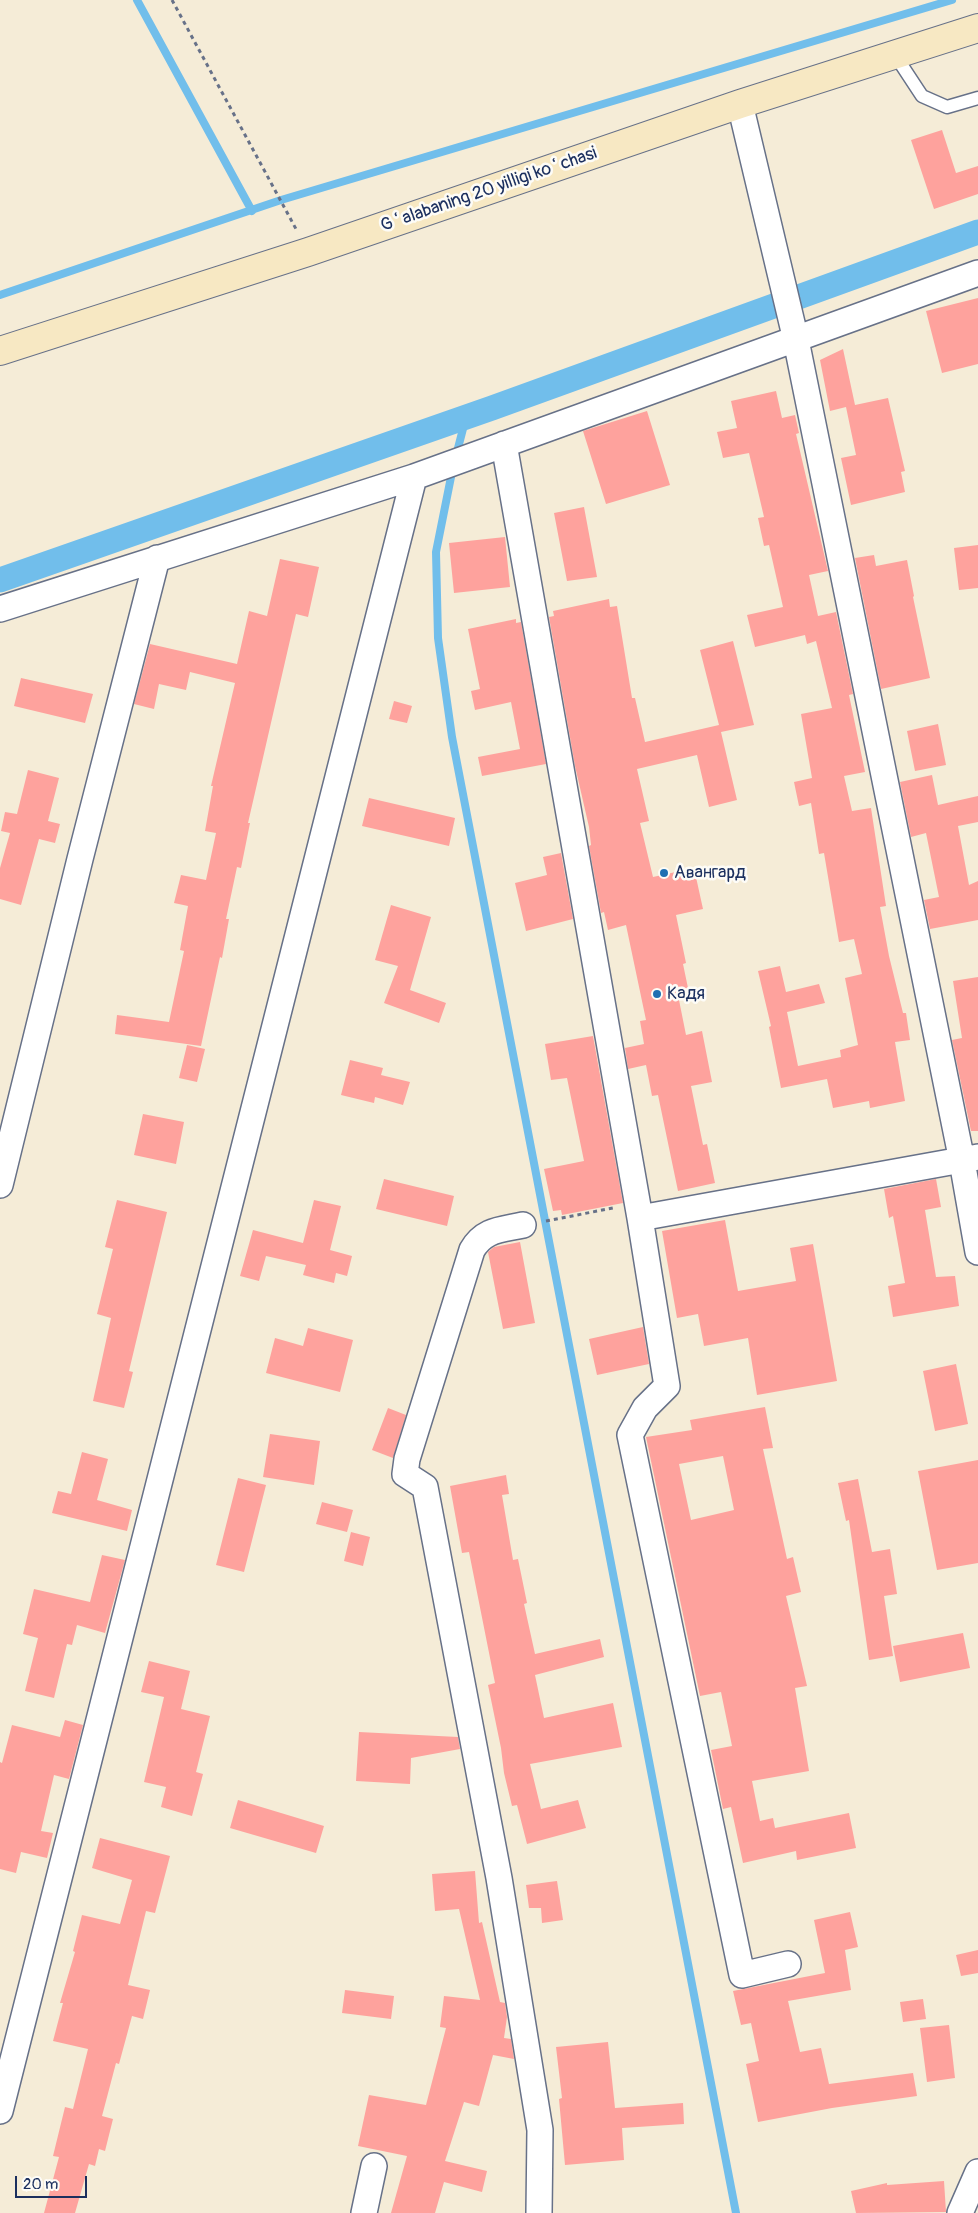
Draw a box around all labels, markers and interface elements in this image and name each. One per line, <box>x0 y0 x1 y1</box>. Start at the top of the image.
street label: Gʻalabaning 20 yilligi koʻchasi <box>378 143 600 237</box>
place label: Авангард <box>674 862 746 884</box>
marker: Авангард <box>658 867 670 879</box>
place label: Кадя <box>667 983 705 1005</box>
marker: Кадя <box>651 988 663 1000</box>
scale bar <box>18 2166 90 2198</box>
text: 20 m <box>23 2175 58 2194</box>

